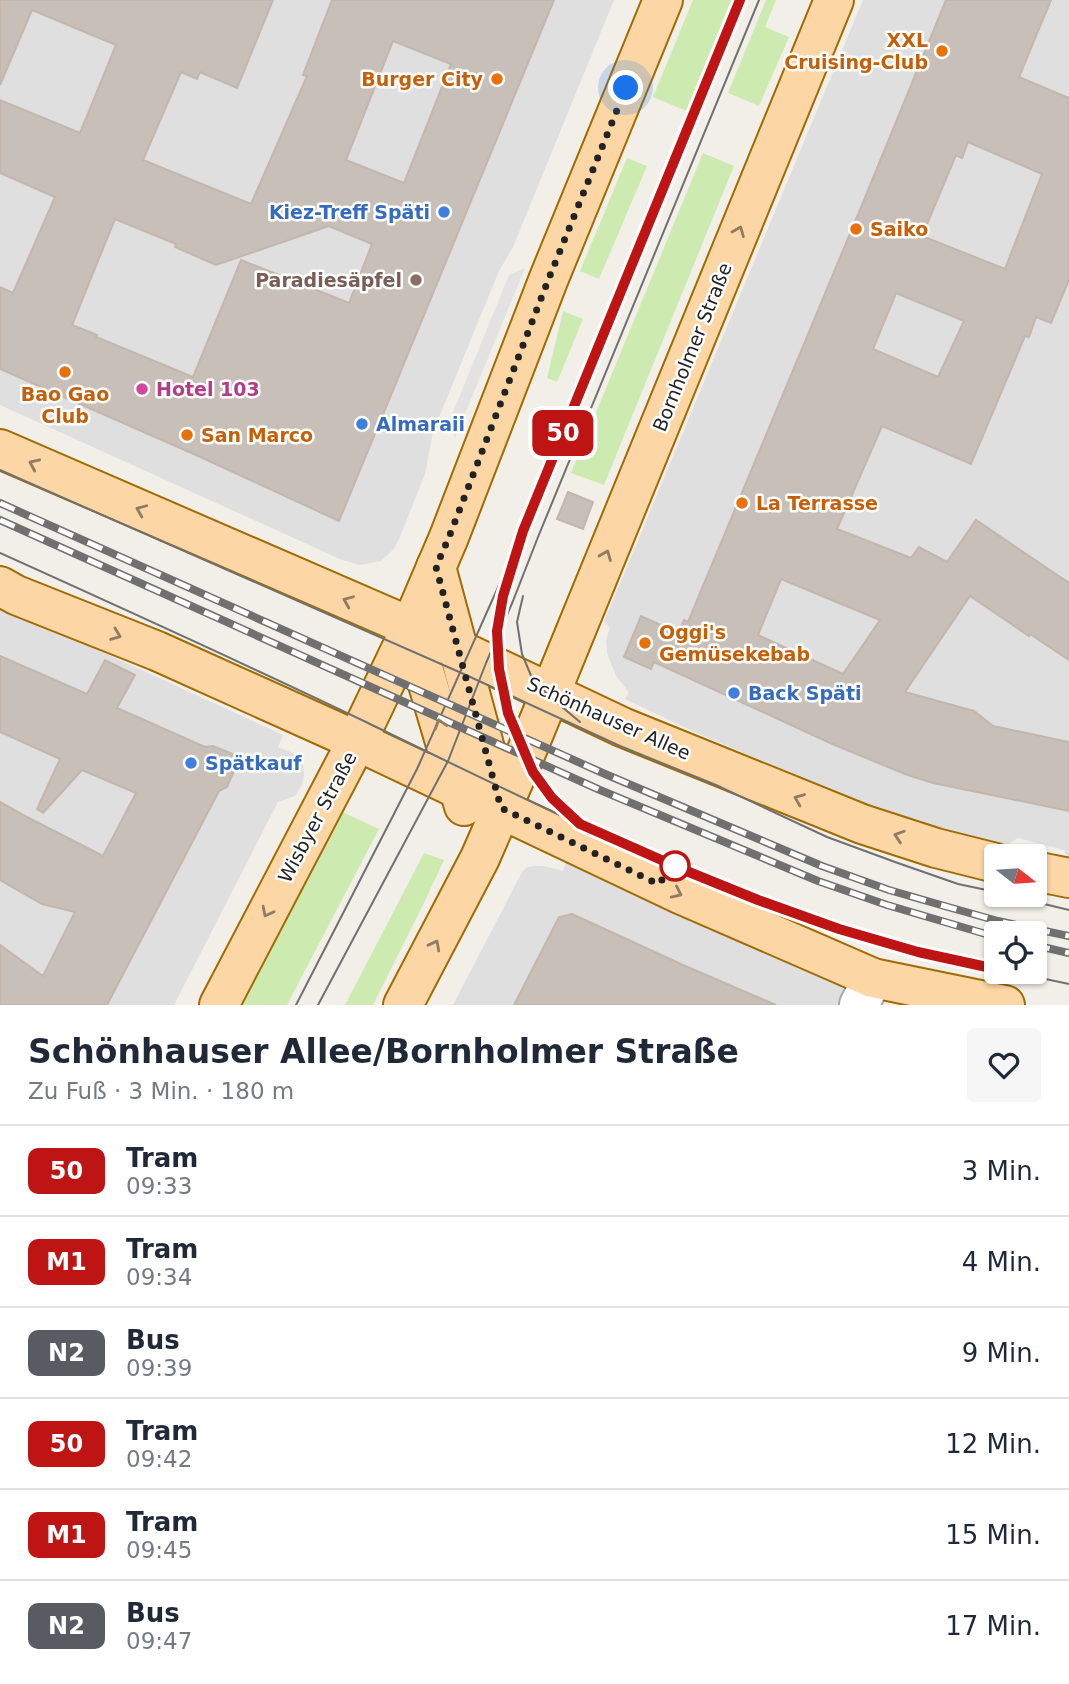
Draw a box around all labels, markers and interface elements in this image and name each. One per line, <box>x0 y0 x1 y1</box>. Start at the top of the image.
place label: XXL Cruising-Club <box>784 29 928 73</box>
marker: XXL Cruising-Club <box>934 43 950 59</box>
place label: Burger City <box>361 68 484 90</box>
your location <box>608 70 643 105</box>
marker: Burger City <box>489 71 505 87</box>
place label: Kiez-Treff Späti <box>269 201 430 223</box>
marker: Kiez-Treff Späti <box>436 204 452 220</box>
place label: Saiko <box>870 218 928 240</box>
marker: Saiko <box>848 221 864 237</box>
one-way arrow <box>731 226 745 239</box>
street label: Bornholmer Straße <box>648 260 736 434</box>
place label: Paradiesäpfel <box>255 269 402 291</box>
marker: Paradiesäpfel <box>408 272 424 288</box>
marker: Bao Gao Club <box>57 364 73 380</box>
place label: Hotel 103 <box>156 378 260 400</box>
marker: Hotel 103 <box>134 381 150 397</box>
place label: Bao Gao Club <box>21 383 109 427</box>
line badge: 50 <box>532 410 594 456</box>
place label: Almaraii <box>376 413 465 435</box>
marker: Almaraii <box>354 416 370 432</box>
text: 50 <box>546 419 580 447</box>
place label: San Marco <box>201 424 313 446</box>
marker: San Marco <box>179 427 195 443</box>
one-way arrow <box>29 458 41 472</box>
place label: La Terrasse <box>756 492 878 514</box>
marker: La Terrasse <box>734 495 750 511</box>
one-way arrow <box>136 504 148 518</box>
one-way arrow <box>598 550 612 562</box>
one-way arrow <box>343 595 355 609</box>
place label: Oggi's Gemüsekebab <box>659 621 810 665</box>
one-way arrow <box>110 626 122 640</box>
marker: Oggi's Gemüsekebab <box>637 635 653 651</box>
street label: Schönhauser Allee <box>524 672 694 764</box>
place label: Back Späti <box>748 682 862 704</box>
marker: Back Späti <box>726 685 742 701</box>
one-way arrow <box>433 718 448 730</box>
street label: Wisbyer Straße <box>273 748 361 886</box>
place label: Spätkauf <box>205 752 302 774</box>
marker: Spätkauf <box>183 755 199 771</box>
one-way arrow <box>794 793 806 807</box>
one-way arrow <box>893 830 906 844</box>
north arrow <box>984 844 1046 906</box>
map controls <box>984 844 1047 984</box>
unlabelled marker <box>660 851 690 881</box>
one-way arrow <box>670 884 682 898</box>
one-way arrow <box>262 905 276 917</box>
button: locate <box>984 921 1047 984</box>
one-way arrow <box>427 940 440 952</box>
button: heart <box>967 1028 1041 1102</box>
text: Schönhauser Allee/Bornholmer Straße <box>28 1032 739 1071</box>
text: Zu Fuß · 3 Min. · 180 m <box>28 1078 294 1104</box>
text: Tram <box>126 1143 198 1173</box>
text: 3 Min. <box>962 1156 1041 1186</box>
text: 50 <box>50 1157 83 1185</box>
text: 09:33 <box>126 1173 192 1199</box>
text: Tram <box>126 1234 198 1264</box>
text: 4 Min. <box>962 1247 1041 1277</box>
text: M1 <box>46 1248 87 1276</box>
text: 09:34 <box>126 1264 192 1290</box>
text: Bus <box>126 1325 180 1355</box>
text: 9 Min. <box>962 1338 1041 1368</box>
text: N2 <box>48 1339 85 1367</box>
text: 09:39 <box>126 1355 192 1381</box>
text: Tram <box>126 1416 198 1446</box>
text: 12 Min. <box>945 1429 1041 1459</box>
text: 50 <box>50 1430 83 1458</box>
text: 09:42 <box>126 1446 192 1472</box>
text: Tram <box>126 1507 198 1537</box>
text: 15 Min. <box>945 1520 1041 1550</box>
text: M1 <box>46 1521 87 1549</box>
text: 09:45 <box>126 1537 192 1563</box>
text: Bus <box>126 1598 180 1628</box>
text: 17 Min. <box>945 1611 1041 1641</box>
text: N2 <box>48 1612 85 1640</box>
text: 09:47 <box>126 1628 192 1654</box>

